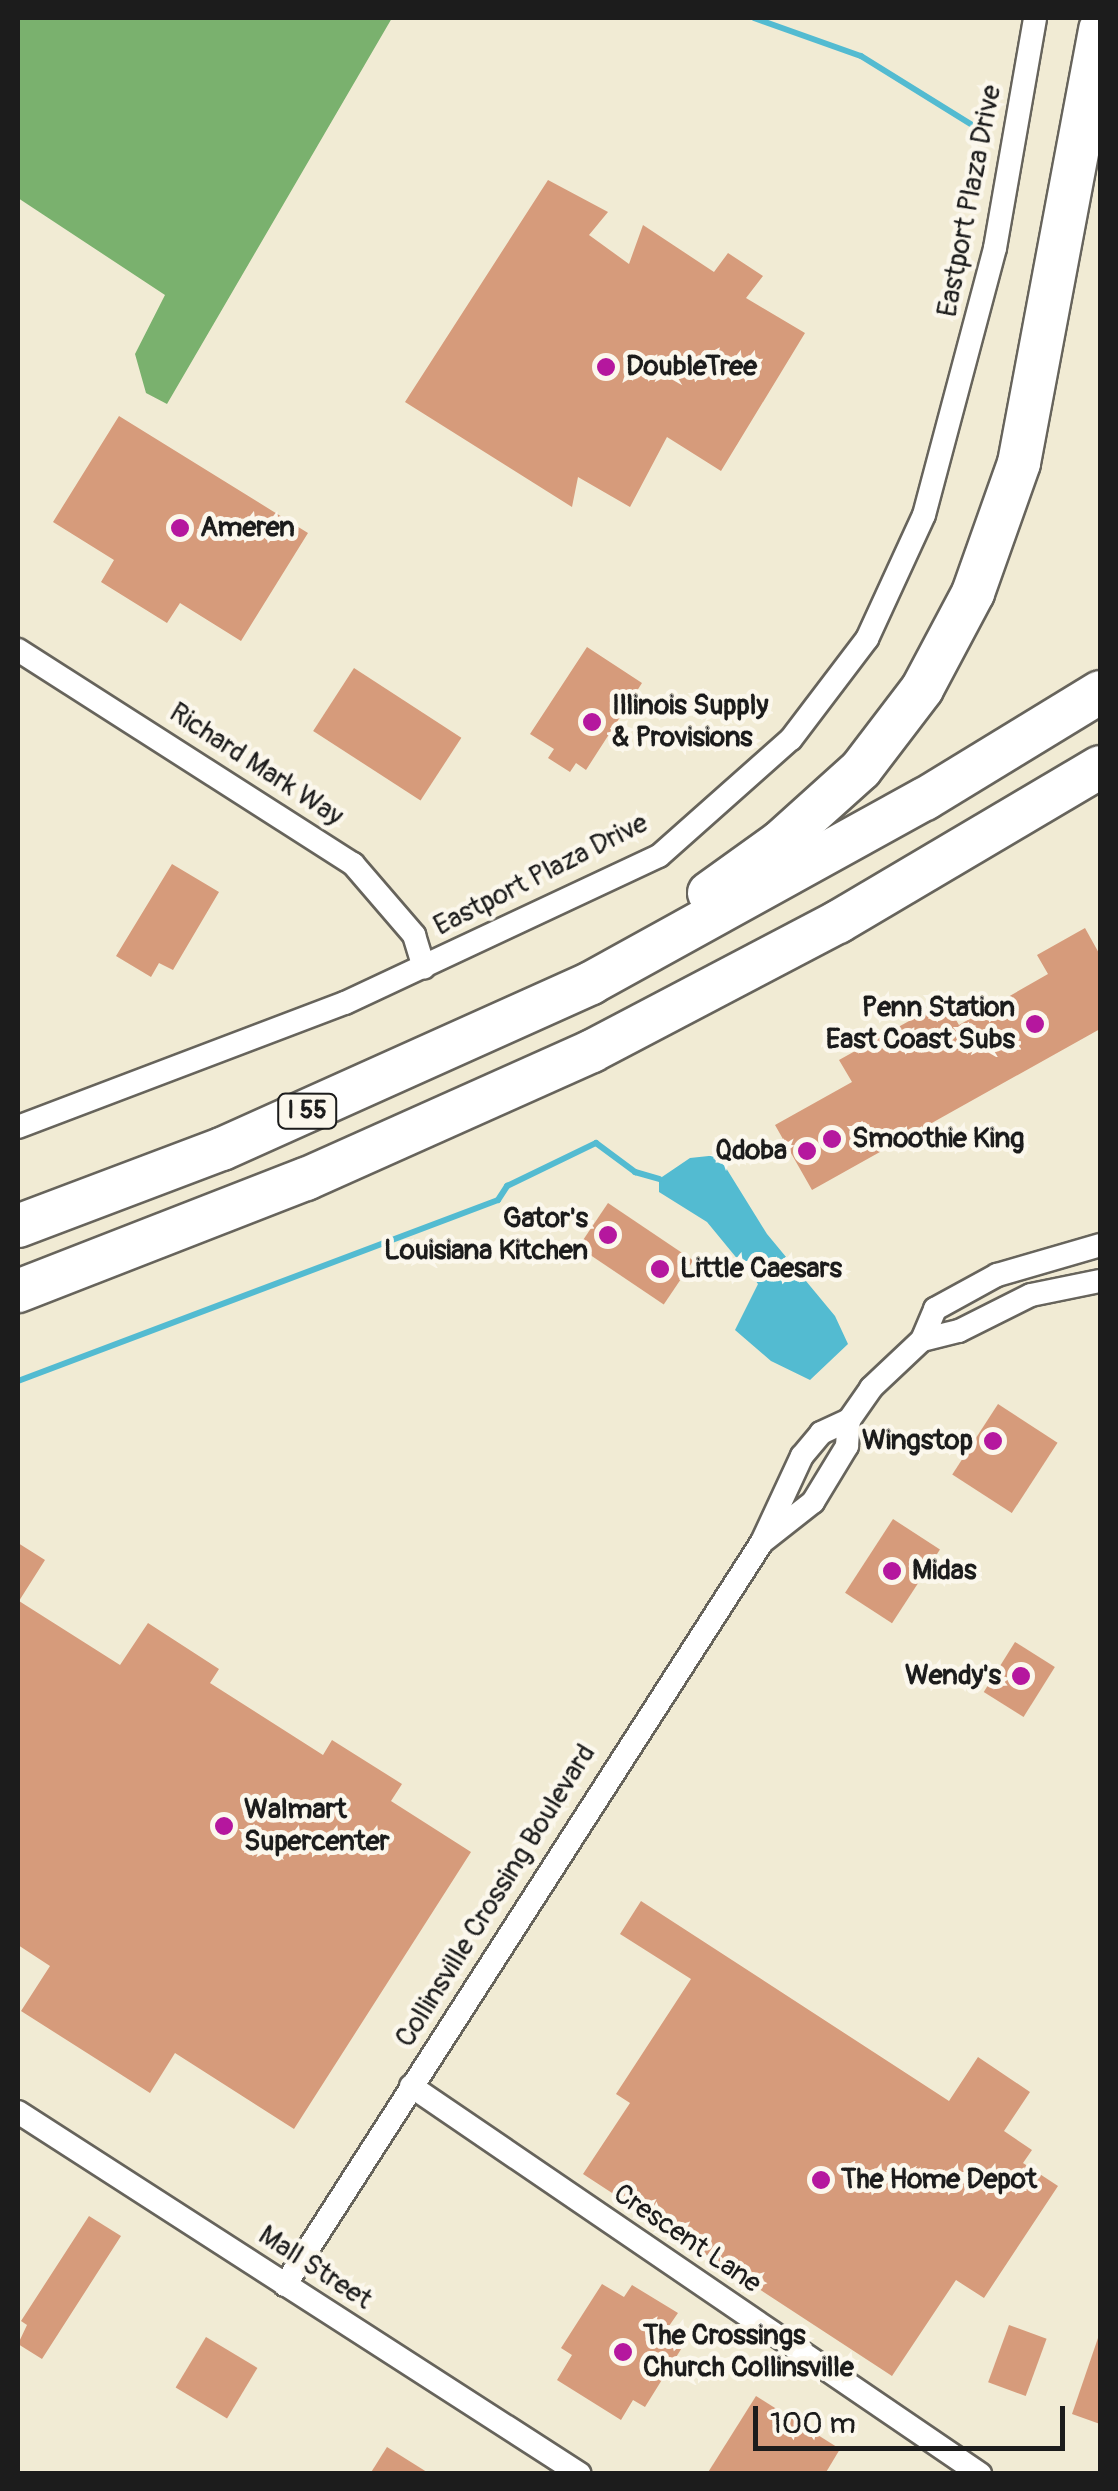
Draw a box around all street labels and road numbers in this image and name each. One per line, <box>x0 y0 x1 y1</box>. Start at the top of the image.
street label: Eastport Plaza Drive <box>931 82 1009 320</box>
street label: Richard Mark Way <box>163 696 349 834</box>
street label: Eastport Plaza Drive <box>428 807 654 943</box>
road number: I 55 <box>277 1091 337 1131</box>
street label: Collinsville Crossing Boulevard <box>389 1738 603 2054</box>
street label: Crescent Lane <box>607 2177 767 2301</box>
street label: Mall Street <box>252 2219 378 2317</box>

